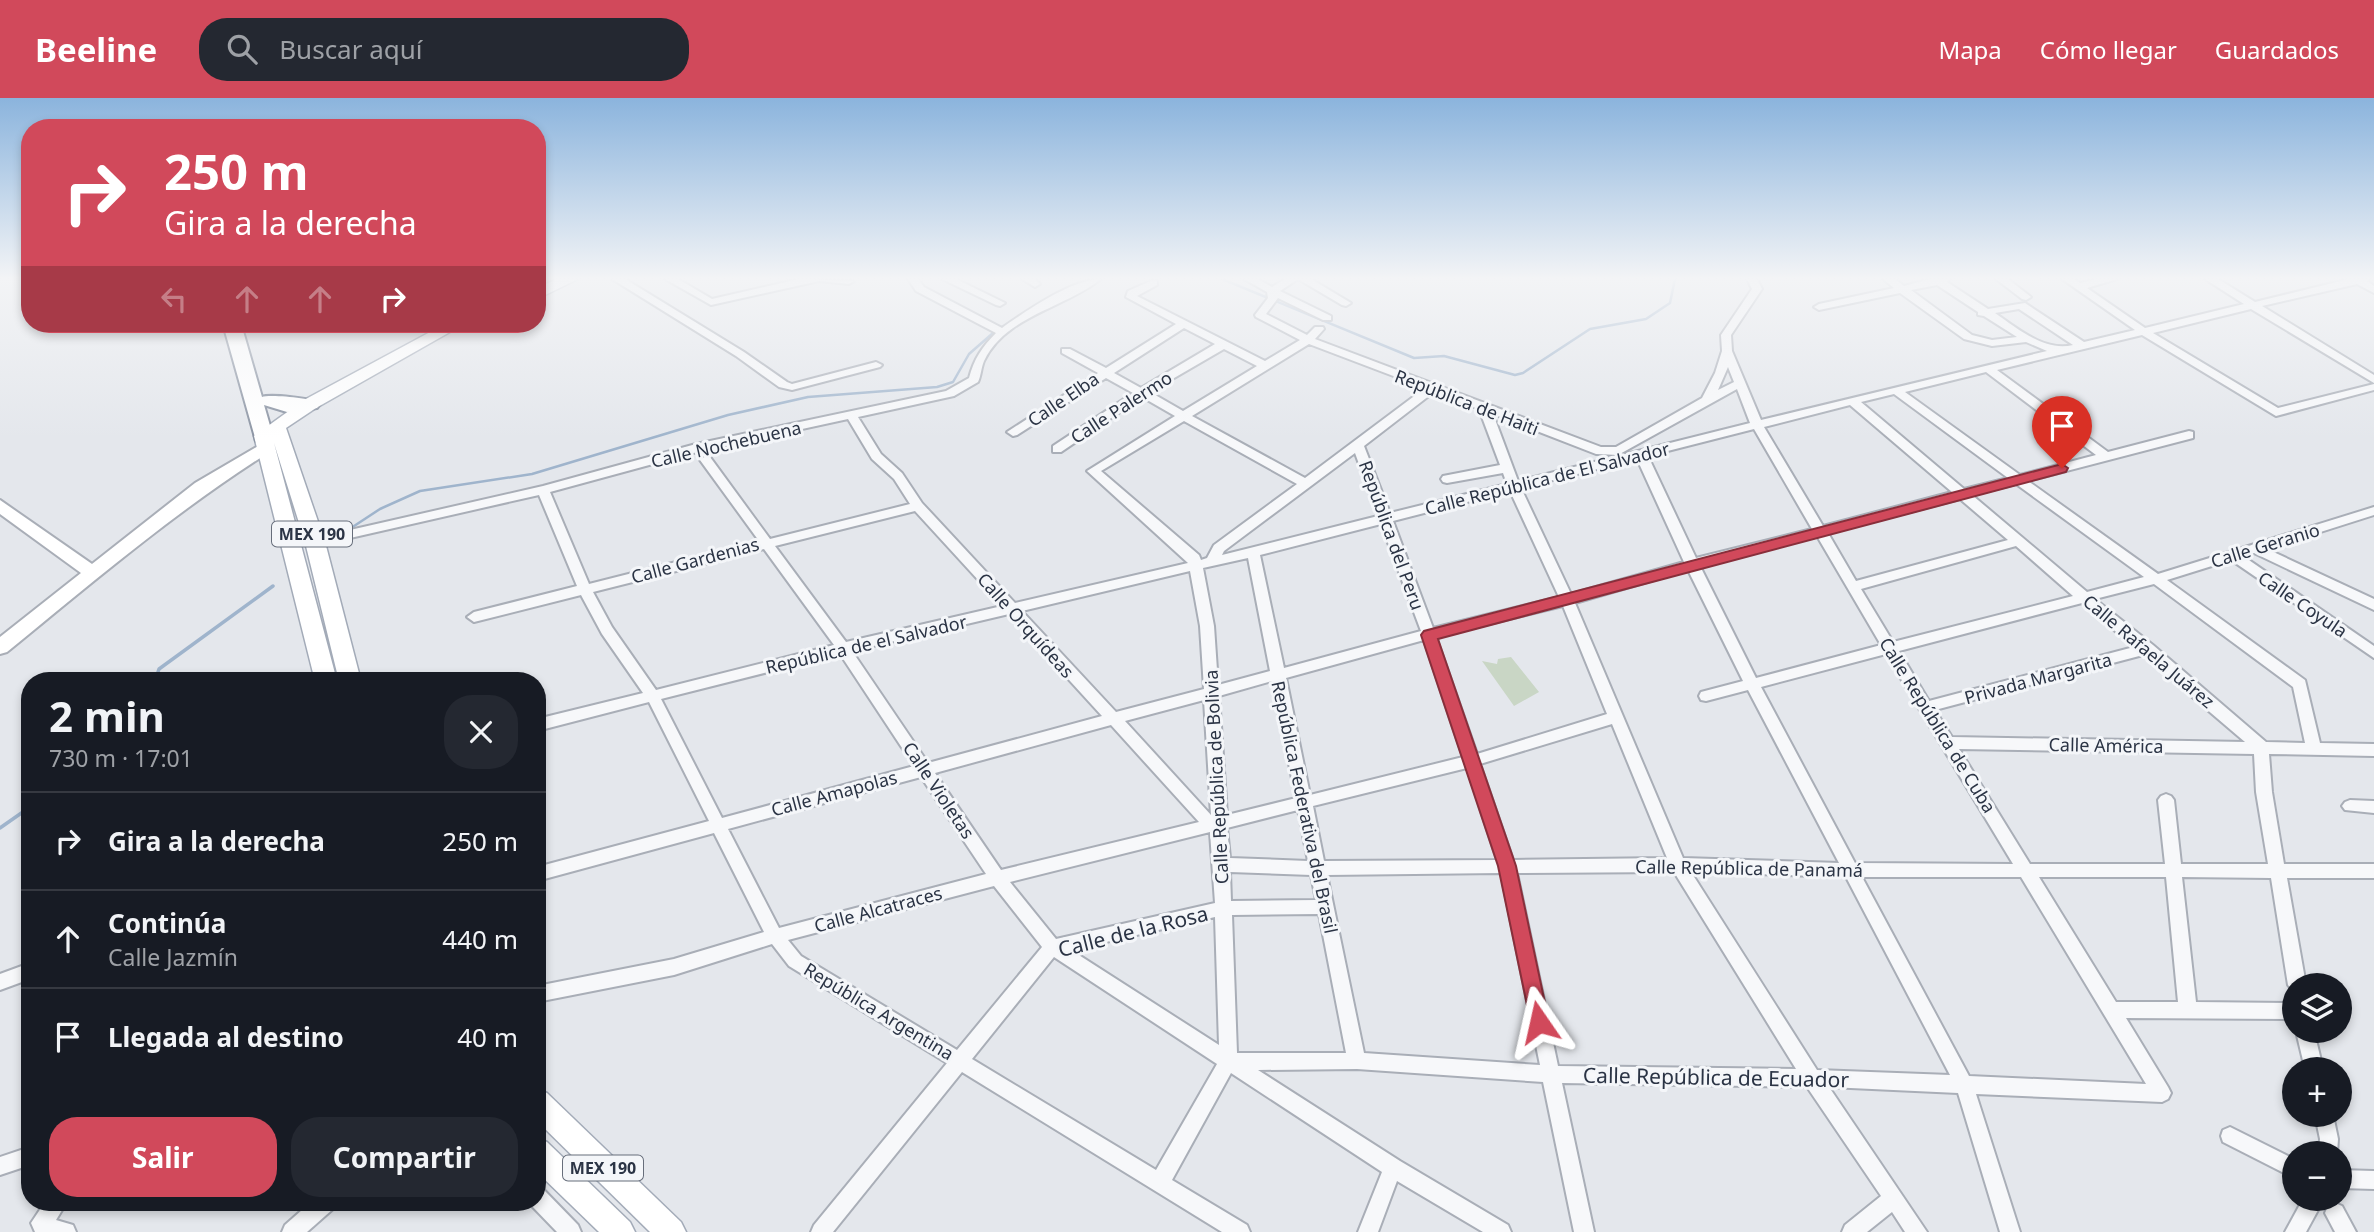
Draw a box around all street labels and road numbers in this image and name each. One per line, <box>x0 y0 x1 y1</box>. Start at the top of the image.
street label: República de Haiti <box>1392 363 1542 441</box>
street label: Calle Palermo <box>1066 365 1176 449</box>
street label: Calle Elba <box>1023 366 1103 432</box>
street label: Calle Nochebuena <box>648 415 804 473</box>
street label: Calle República de El Salvador <box>1422 436 1672 520</box>
street label: República del Peru <box>1354 457 1430 613</box>
street label: Calle Geranio <box>2208 517 2322 573</box>
road number: MEX 190 <box>272 522 352 546</box>
street label: Calle Gardenias <box>628 531 762 589</box>
street label: Calle Coyula <box>2254 565 2352 643</box>
street label: Calle Orquídeas <box>972 567 1080 683</box>
street label: Calle Rafaela Juárez <box>2078 589 2220 713</box>
street label: República de el Salvador <box>763 609 970 679</box>
street label: Calle República de Cuba <box>1874 633 2002 817</box>
street label: Privada Margarita <box>1962 647 2114 709</box>
street label: Calle República de Bolivia <box>1198 669 1234 885</box>
street label: República Federativa del Brasil <box>1266 679 1344 935</box>
street label: Calle América <box>2048 732 2164 758</box>
street label: Calle Violetas <box>898 737 980 843</box>
street label: Calle Amapolas <box>768 765 900 821</box>
street label: Calle República de Panamá <box>1635 854 1863 882</box>
street label: Calle Alcatraces <box>811 880 945 938</box>
street label: Calle de la Rosa <box>1055 899 1211 963</box>
street label: República Argentina <box>800 957 958 1065</box>
street label: Calle República de Ecuador <box>1583 1061 1850 1093</box>
road number: MEX 190 <box>563 1156 643 1180</box>

